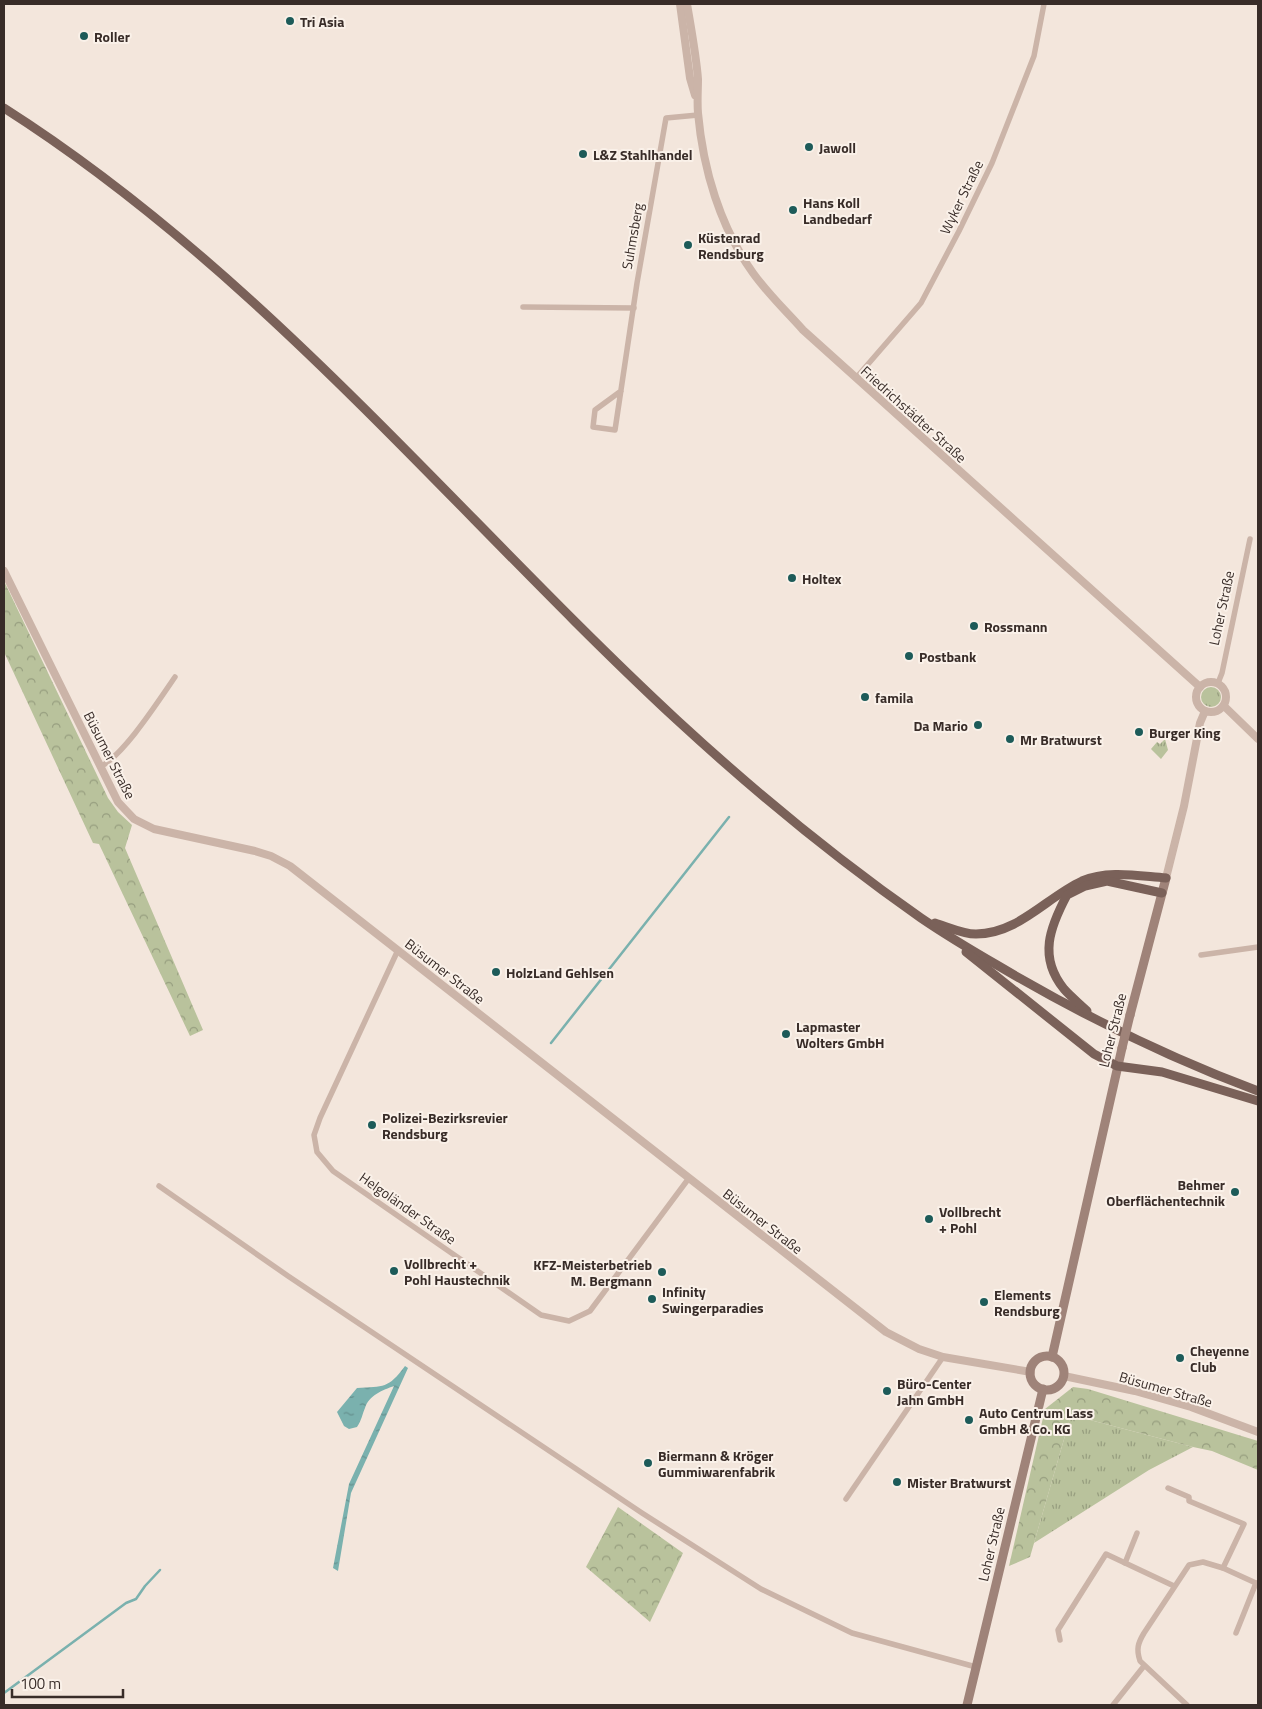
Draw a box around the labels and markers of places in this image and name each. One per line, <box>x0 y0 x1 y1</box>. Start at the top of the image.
place label: Tri Asia <box>300 11 344 32</box>
marker: Tri Asia <box>284 15 296 27</box>
place label: Roller <box>94 26 130 47</box>
marker: Roller <box>78 30 90 42</box>
place label: Jawoll <box>819 137 856 158</box>
marker: Jawoll <box>803 141 815 153</box>
place label: L&Z Stahlhandel <box>593 144 693 165</box>
marker: L&Z Stahlhandel <box>577 148 589 160</box>
place label: Hans Koll Landbedarf <box>803 192 872 229</box>
marker: Hans Koll Landbedarf <box>787 204 799 216</box>
place label: Küstenrad Rendsburg <box>698 227 764 264</box>
marker: Küstenrad Rendsburg <box>682 239 694 251</box>
place label: Holtex <box>802 568 842 589</box>
marker: Holtex <box>786 572 798 584</box>
place label: Rossmann <box>984 616 1048 637</box>
marker: Rossmann <box>968 620 980 632</box>
place label: Postbank <box>919 646 977 667</box>
marker: Postbank <box>903 650 915 662</box>
place label: famila <box>875 687 913 708</box>
marker: famila <box>859 691 871 703</box>
place label: Da Mario <box>913 715 968 736</box>
marker: Da Mario <box>972 719 984 731</box>
place label: Burger King <box>1149 722 1221 743</box>
marker: Burger King <box>1133 726 1145 738</box>
place label: Mr Bratwurst <box>1020 729 1102 750</box>
marker: Mr Bratwurst <box>1004 733 1016 745</box>
place label: HolzLand Gehlsen <box>506 962 614 983</box>
marker: HolzLand Gehlsen <box>490 966 502 978</box>
place label: Lapmaster Wolters GmbH <box>796 1016 884 1053</box>
marker: Lapmaster Wolters GmbH <box>780 1028 792 1040</box>
place label: Polizei-Bezirksrevier Rendsburg <box>382 1107 508 1144</box>
marker: Polizei-Bezirksrevier Rendsburg <box>366 1119 378 1131</box>
place label: Behmer Oberflächentechnik <box>1106 1174 1226 1211</box>
marker: Behmer Oberflächentechnik <box>1229 1186 1241 1198</box>
place label: Vollbrecht + Pohl <box>939 1201 1001 1238</box>
marker: Vollbrecht + Pohl <box>923 1213 935 1225</box>
place label: Vollbrecht + Pohl Haustechnik <box>404 1253 511 1290</box>
place label: KFZ-Meisterbetrieb M. Bergmann <box>533 1254 652 1291</box>
marker: Vollbrecht + Pohl Haustechnik <box>388 1265 400 1277</box>
marker: KFZ-Meisterbetrieb M. Bergmann <box>656 1266 668 1278</box>
place label: Infinity Swingerparadies <box>662 1281 764 1318</box>
place label: Elements Rendsburg <box>994 1284 1060 1321</box>
marker: Infinity Swingerparadies <box>646 1293 658 1305</box>
marker: Elements Rendsburg <box>978 1296 990 1308</box>
place label: Cheyenne Club <box>1190 1340 1249 1377</box>
marker: Cheyenne Club <box>1174 1352 1186 1364</box>
place label: Büro-Center Jahn GmbH <box>897 1373 971 1410</box>
marker: Büro-Center Jahn GmbH <box>881 1385 893 1397</box>
place label: Auto Centrum Lass GmbH & Co. KG <box>979 1402 1093 1439</box>
marker: Auto Centrum Lass GmbH & Co. KG <box>963 1414 975 1426</box>
place label: Biermann & Kröger Gummiwarenfabrik <box>658 1445 776 1482</box>
marker: Biermann & Kröger Gummiwarenfabrik <box>642 1457 654 1469</box>
place label: Mister Bratwurst <box>907 1472 1011 1493</box>
marker: Mister Bratwurst <box>891 1476 903 1488</box>

